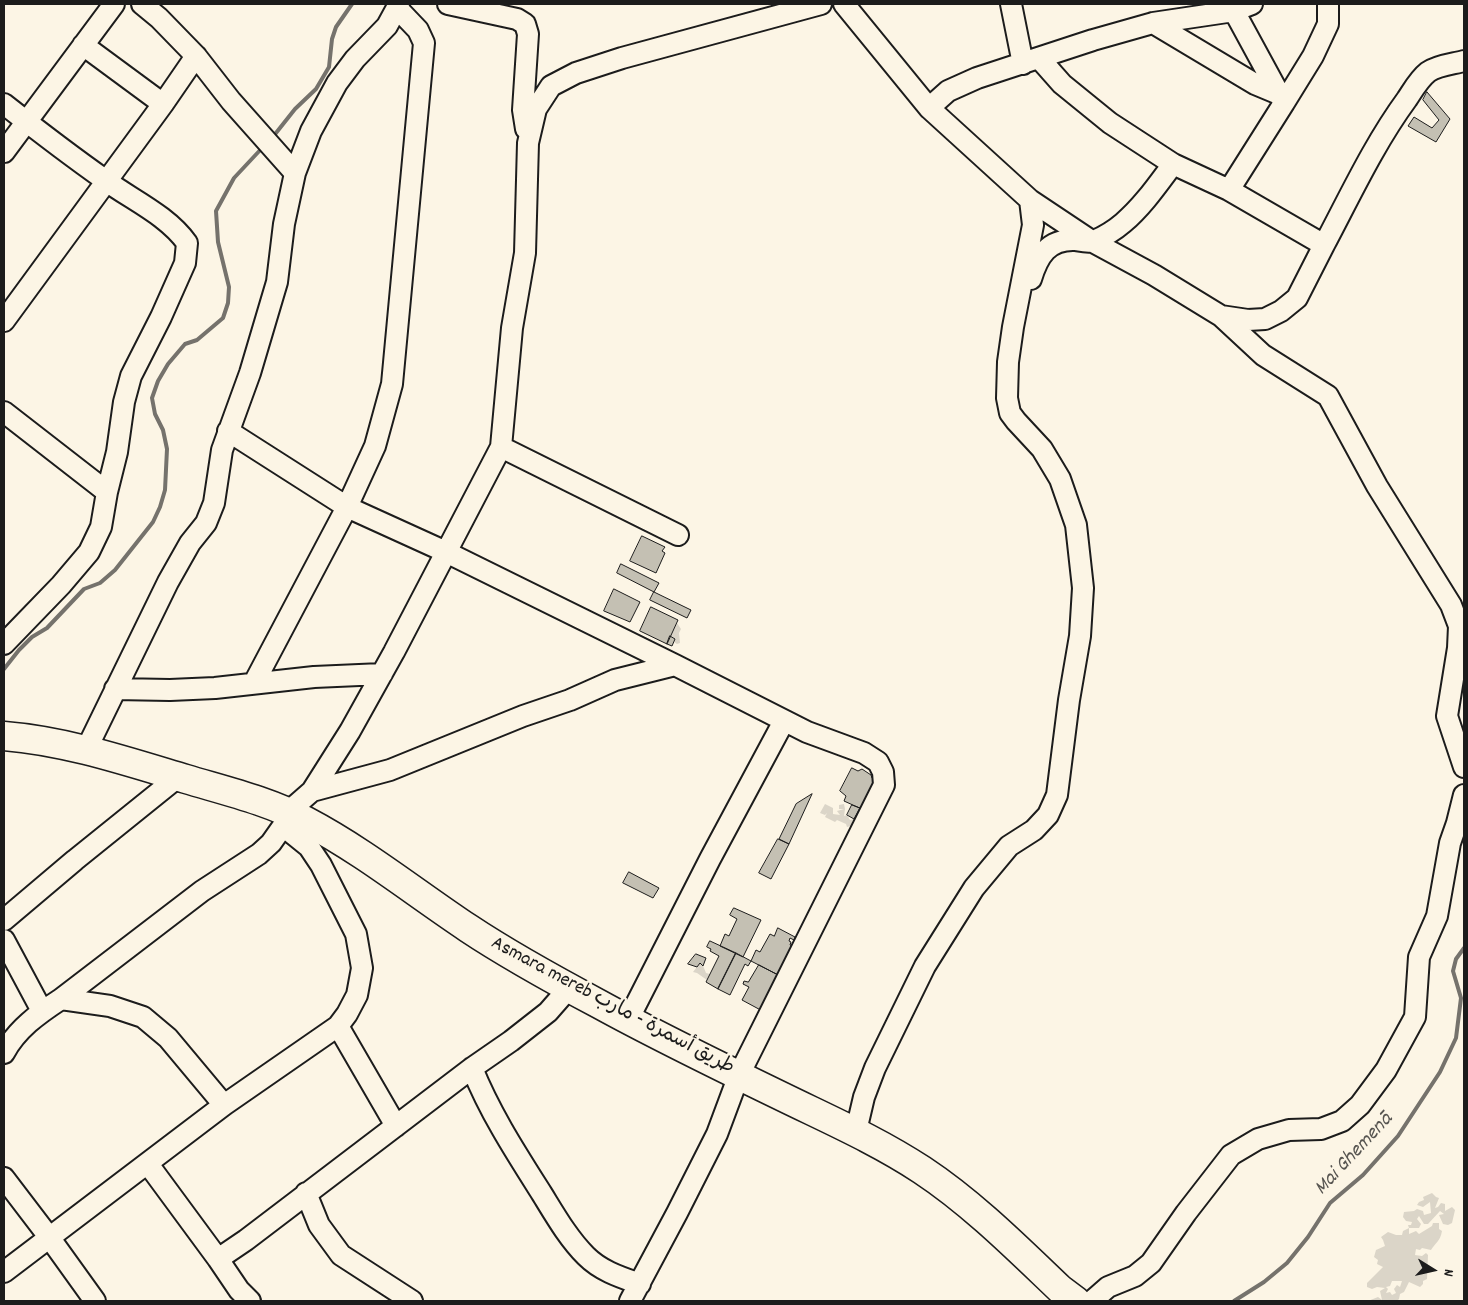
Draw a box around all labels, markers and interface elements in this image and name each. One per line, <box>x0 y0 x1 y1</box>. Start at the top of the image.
street label: Asmara mereb طريق أسمرة - مارب <box>486 933 738 1081</box>
water label: Mai Ghemenā <box>1310 1108 1400 1202</box>
north arrow <box>1408 1245 1458 1295</box>
text: N <box>1437 1267 1458 1278</box>

